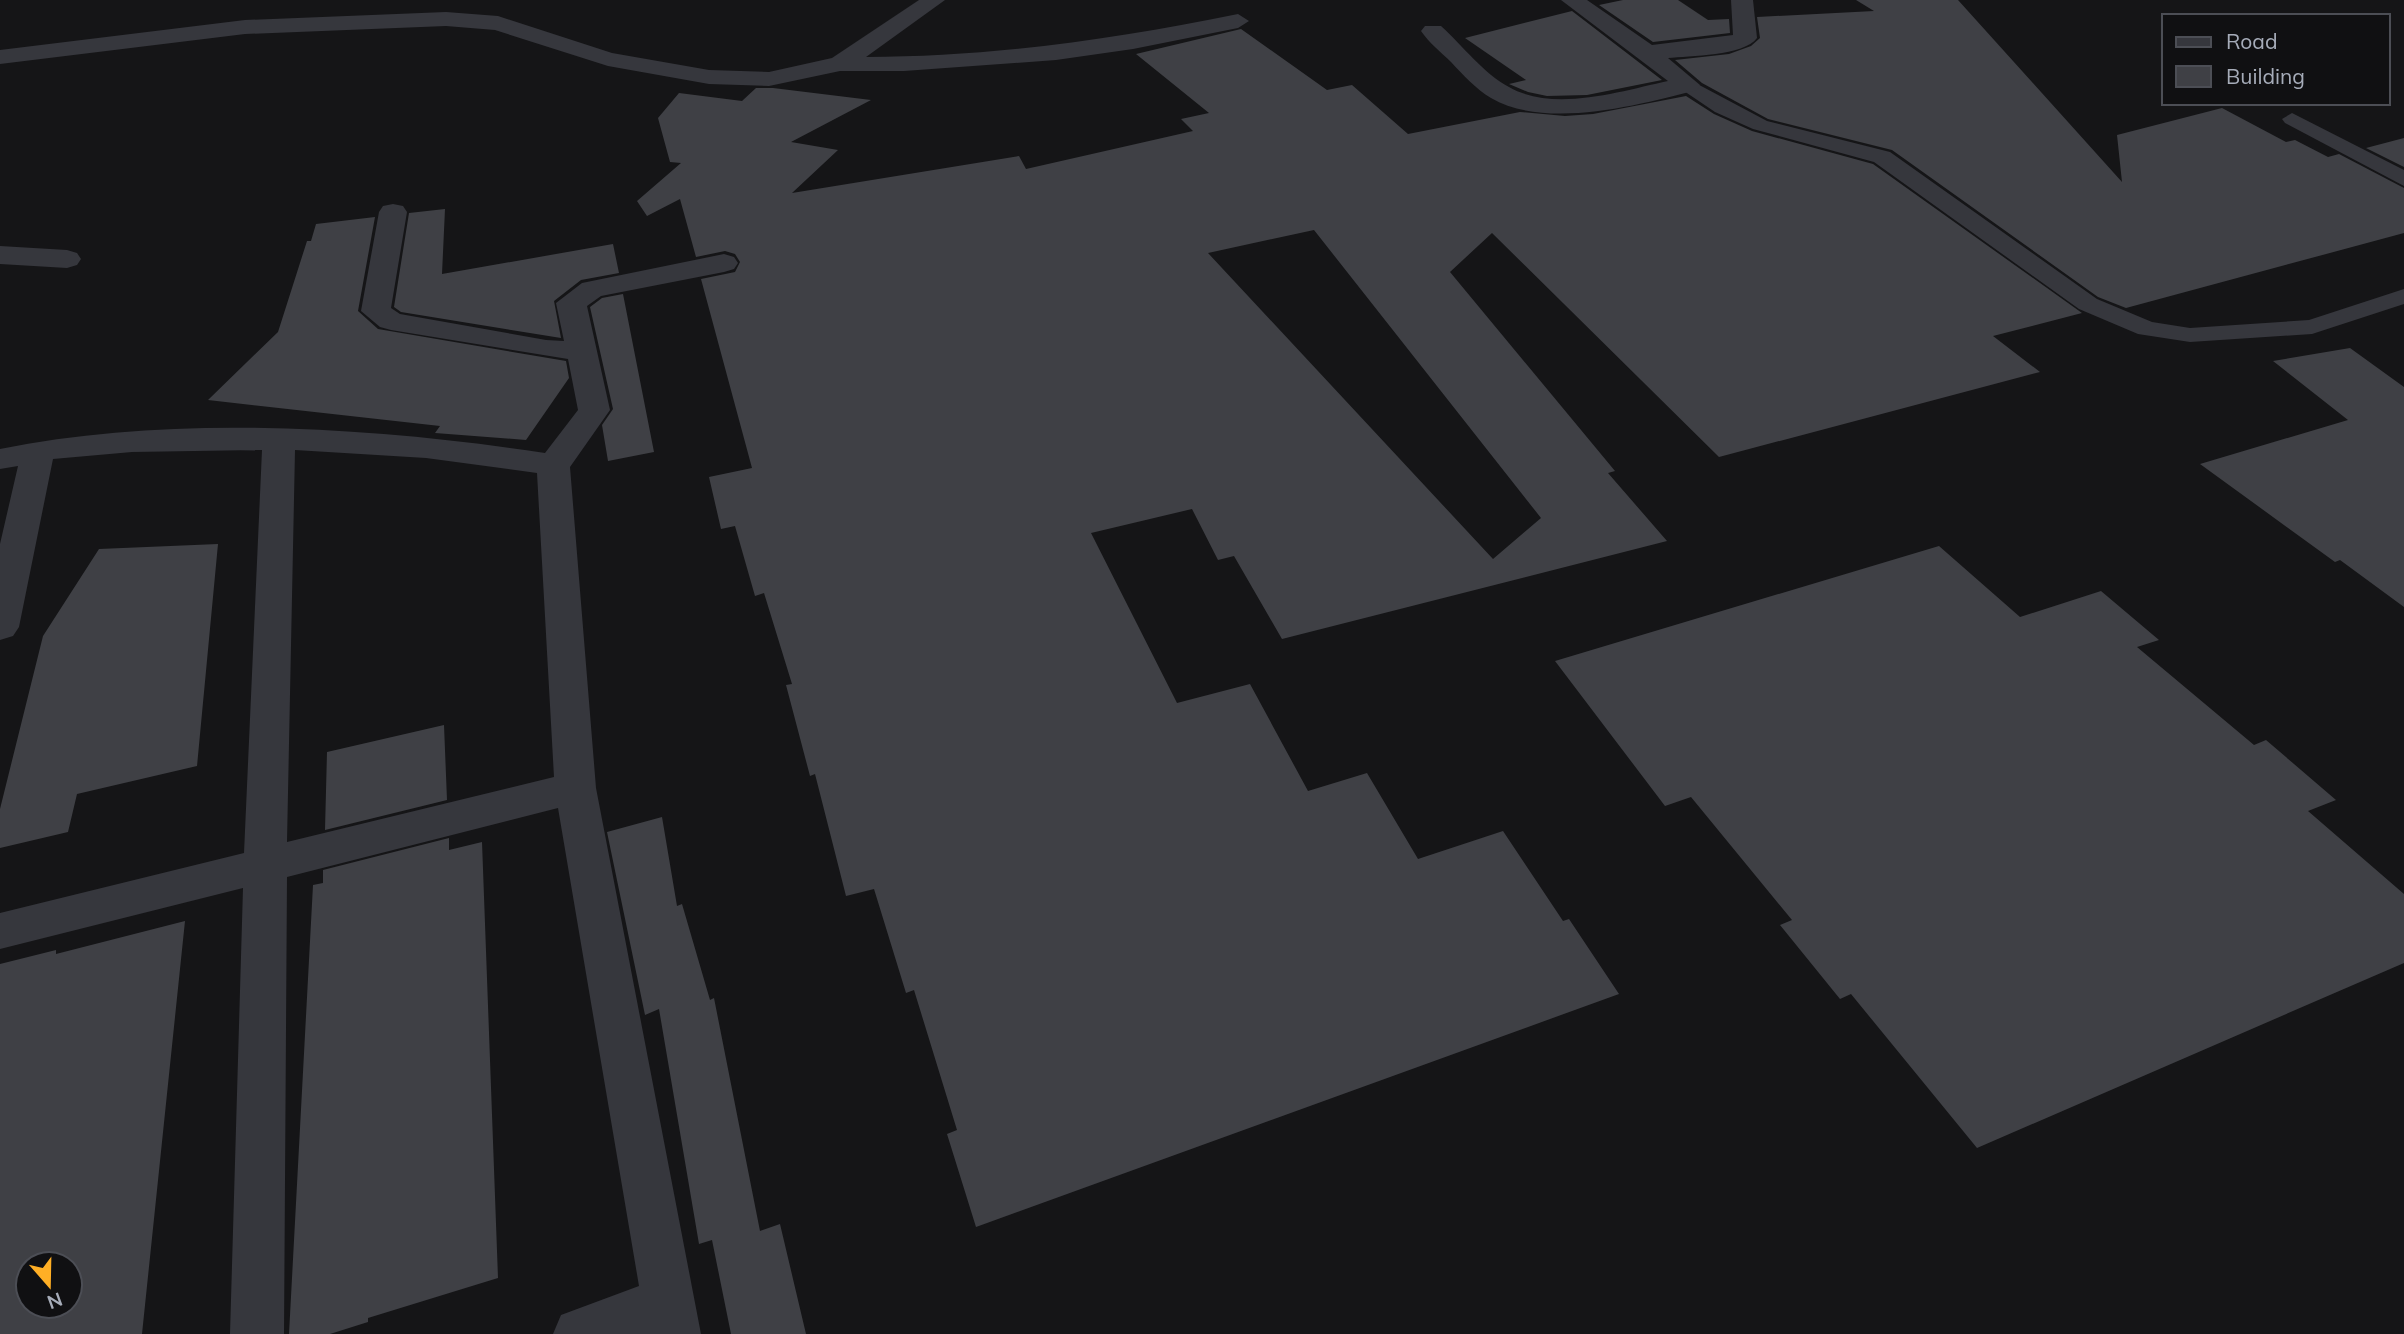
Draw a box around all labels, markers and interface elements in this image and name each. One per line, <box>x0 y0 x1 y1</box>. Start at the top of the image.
legend <box>2162 14 2390 105</box>
text: Road <box>2226 28 2277 54</box>
text: Building <box>2226 63 2305 89</box>
north arrow <box>14 1250 84 1320</box>
text: N <box>44 1287 66 1315</box>

